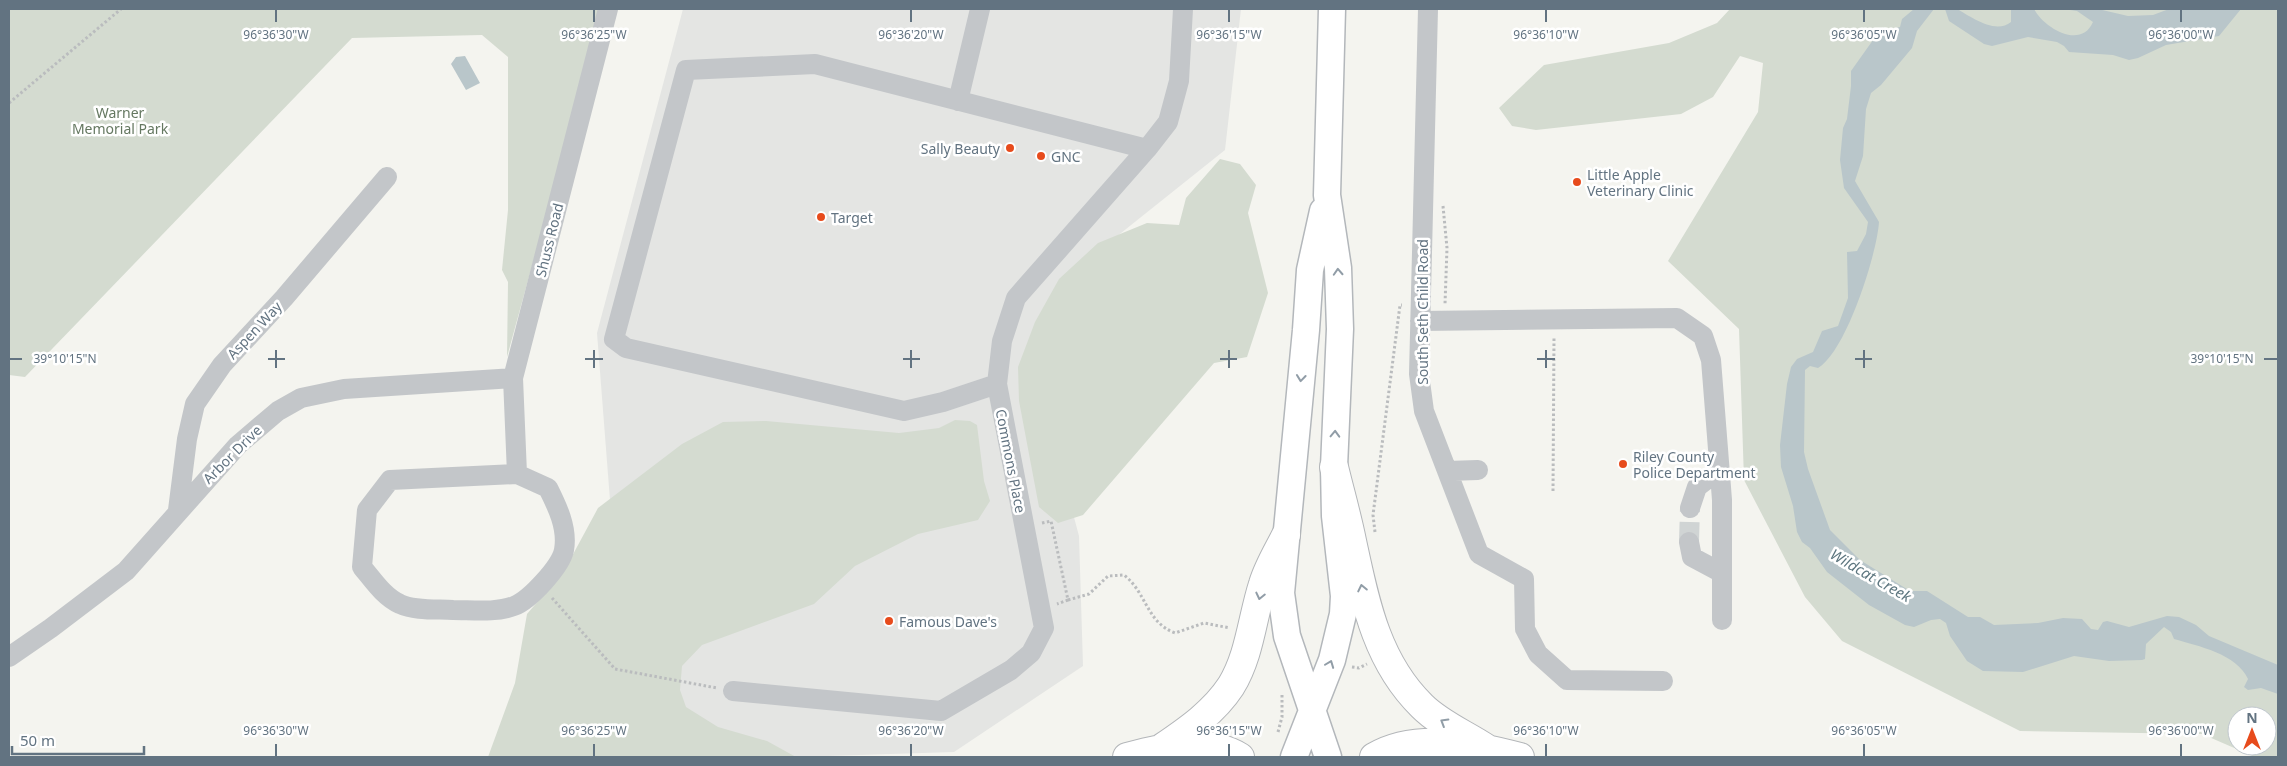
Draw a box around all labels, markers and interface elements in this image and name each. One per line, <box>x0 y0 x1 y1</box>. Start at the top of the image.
text: 96°36'30"W <box>243 26 309 43</box>
text: 96°36'25"W <box>561 26 627 43</box>
text: 96°36'20"W <box>878 26 944 43</box>
text: 96°36'15"W <box>1196 26 1262 43</box>
text: 96°36'10"W <box>1513 26 1579 43</box>
text: 96°36'05"W <box>1831 26 1897 43</box>
text: 96°36'00"W <box>2148 26 2214 43</box>
park label: Warner Memorial Park <box>72 103 169 138</box>
place label: Sally Beauty <box>921 139 1001 158</box>
marker: Sally Beauty <box>1004 142 1016 154</box>
place label: GNC <box>1051 147 1081 166</box>
marker: GNC <box>1035 150 1047 162</box>
place label: Little Apple Veterinary Clinic <box>1587 165 1694 200</box>
marker: Little Apple Veterinary Clinic <box>1571 176 1583 188</box>
street label: Shuss Road <box>531 201 567 279</box>
place label: Target <box>831 208 873 227</box>
marker: Target <box>815 211 827 223</box>
street label: South Seth Child Road <box>1413 239 1432 385</box>
one-way arrow <box>1332 268 1343 276</box>
street label: Aspen Way <box>222 296 286 363</box>
text: 39°10'15"N <box>33 350 97 367</box>
text: 39°10'15"N <box>2190 350 2254 367</box>
one-way arrow <box>1296 375 1307 383</box>
street label: Commons Place <box>992 407 1030 515</box>
street label: Arbor Drive <box>198 420 266 488</box>
one-way arrow <box>1330 430 1341 438</box>
place label: Riley County Police Department <box>1633 447 1756 482</box>
marker: Riley County Police Department <box>1617 458 1629 470</box>
water label: Wildcat Creek <box>1827 544 1916 607</box>
one-way arrow <box>1357 583 1368 592</box>
one-way arrow <box>1255 592 1266 601</box>
place label: Famous Dave's <box>899 612 997 631</box>
marker: Famous Dave's <box>883 615 895 627</box>
one-way arrow <box>1324 660 1334 669</box>
north arrow <box>2227 706 2277 756</box>
text: N <box>2246 708 2258 727</box>
one-way arrow <box>1441 719 1450 729</box>
text: 96°36'30"W <box>243 722 309 739</box>
text: 96°36'25"W <box>561 722 627 739</box>
text: 96°36'20"W <box>878 722 944 739</box>
text: 96°36'15"W <box>1196 722 1262 739</box>
text: 96°36'10"W <box>1513 722 1579 739</box>
text: 96°36'05"W <box>1831 722 1897 739</box>
text: 96°36'00"W <box>2148 722 2214 739</box>
scale bar <box>12 724 145 756</box>
text: 50 m <box>20 730 55 750</box>

